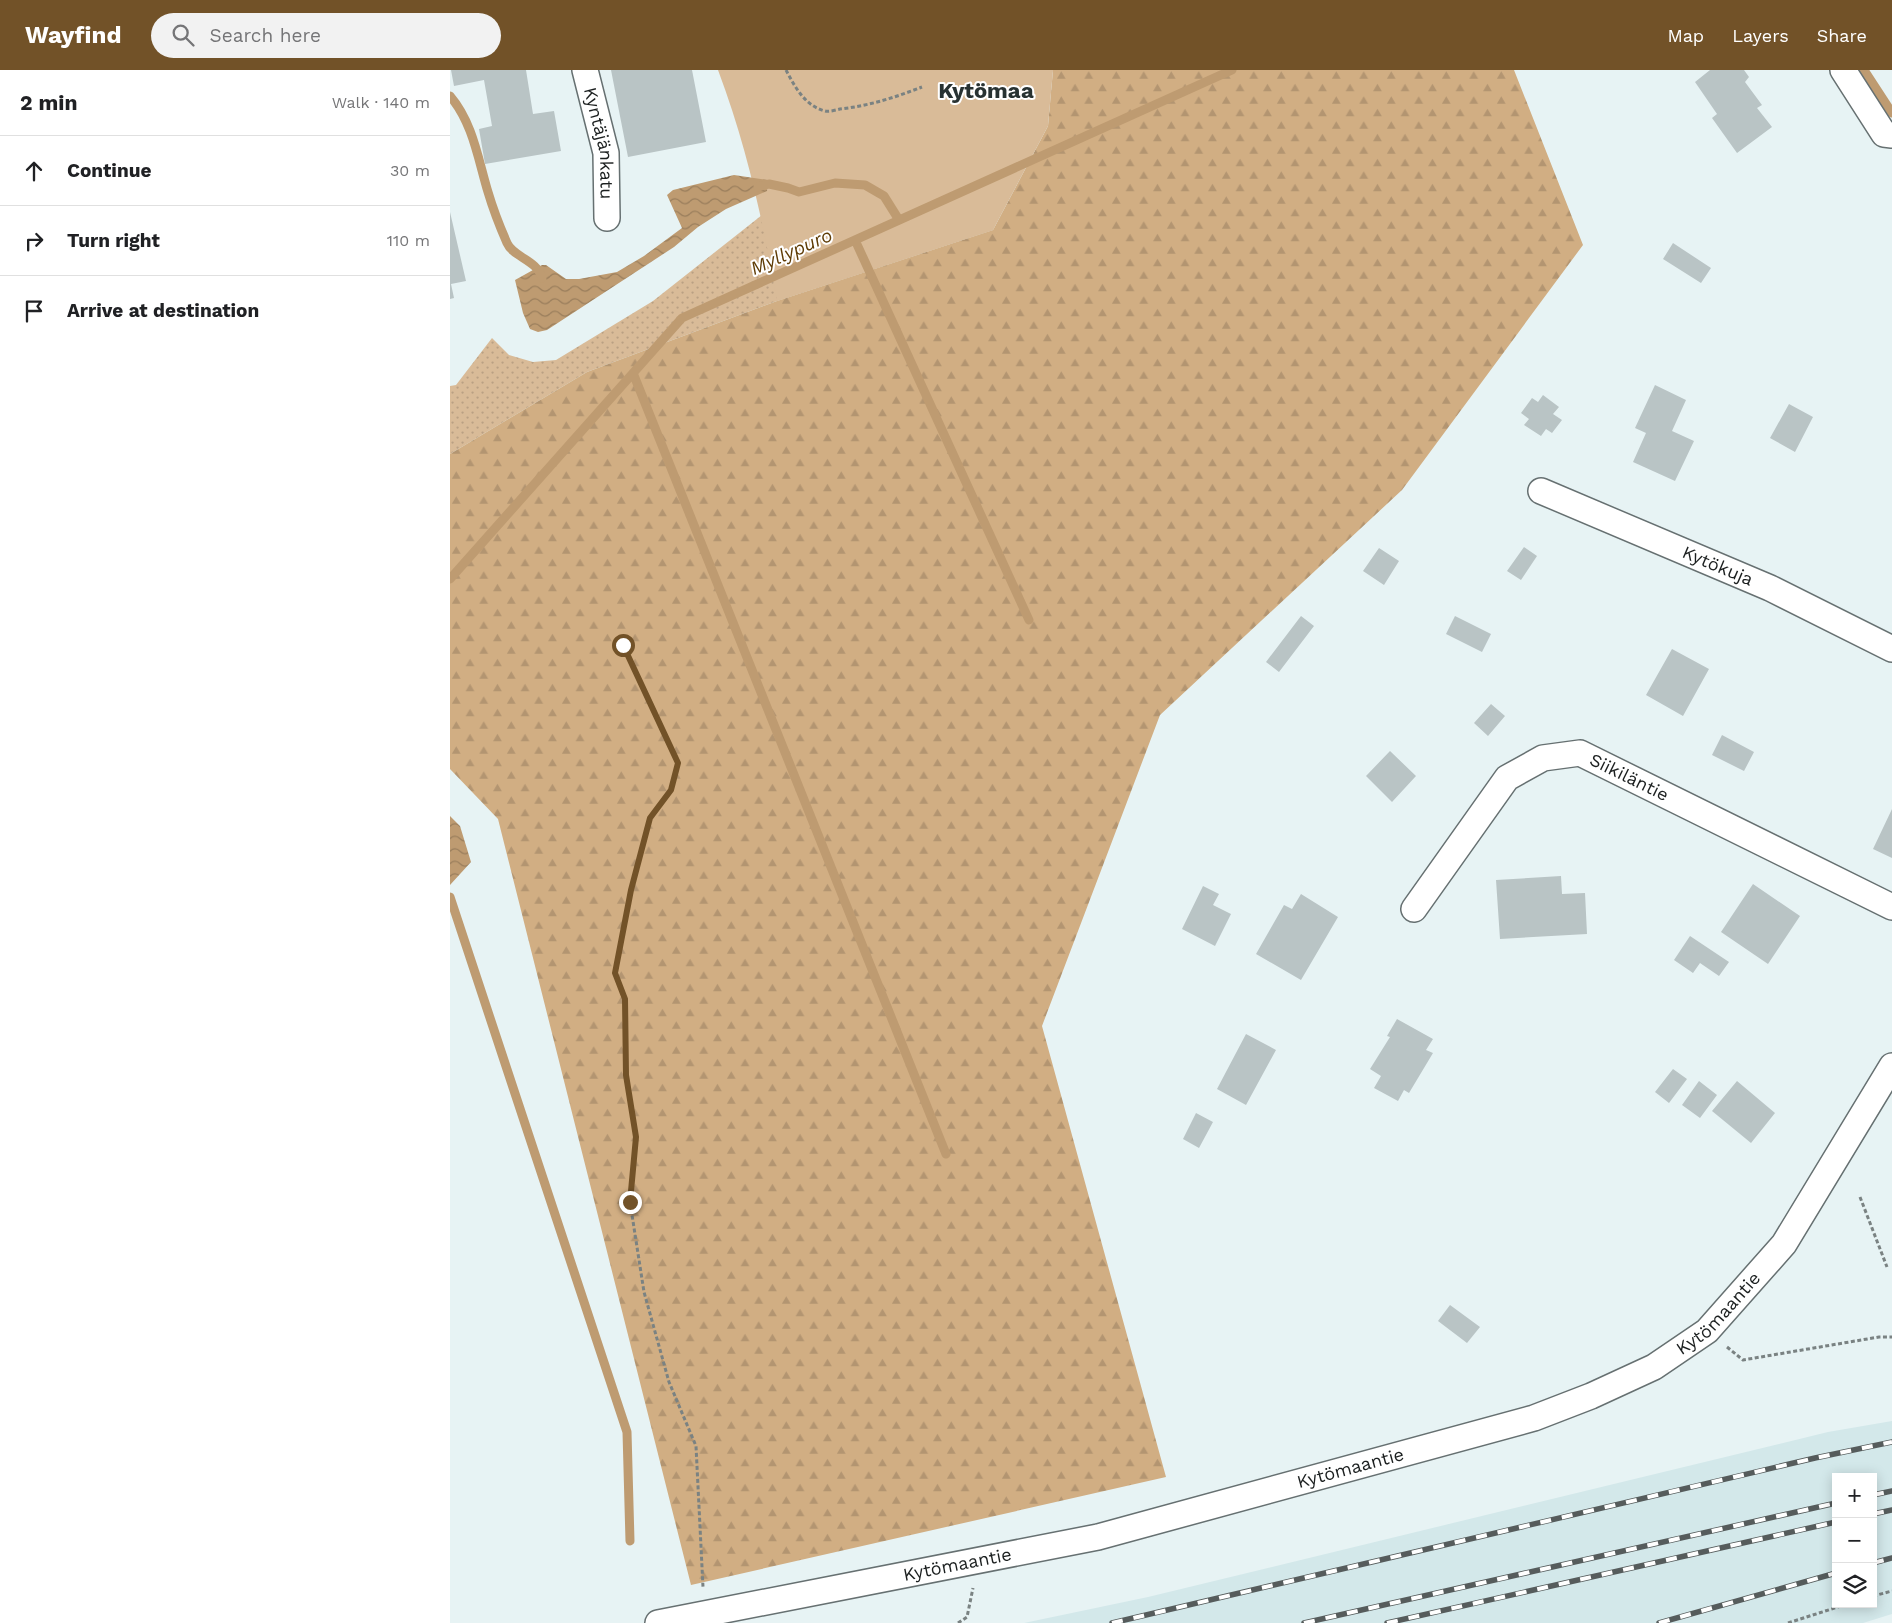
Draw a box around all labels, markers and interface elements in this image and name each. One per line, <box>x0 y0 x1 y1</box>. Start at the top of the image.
search box <box>151 13 501 58</box>
text: Wayfind <box>25 21 121 49</box>
icon: search <box>169 21 197 49</box>
text: Search here <box>209 24 321 47</box>
text: Map <box>1667 25 1704 46</box>
text: Layers <box>1732 25 1789 46</box>
text: Share <box>1817 25 1867 46</box>
district label: Kytömaa <box>938 78 1034 103</box>
street label: Kyntäjänkatu <box>580 85 618 199</box>
text: 2 min <box>20 90 77 115</box>
text: Walk · 140 m <box>332 93 430 112</box>
icon: ahead <box>20 157 48 185</box>
text: Continue <box>67 159 151 182</box>
text: 30 m <box>390 161 430 180</box>
water label: Myllypuro <box>747 223 836 280</box>
icon: right <box>20 227 48 255</box>
text: Turn right <box>67 229 160 252</box>
text: 110 m <box>387 231 430 250</box>
icon: arrive <box>20 297 48 325</box>
text: Arrive at destination <box>67 299 259 322</box>
street label: Kytökuja <box>1679 541 1757 590</box>
route start <box>612 634 635 657</box>
street label: Siikiläntie <box>1586 748 1672 805</box>
route end <box>619 1191 642 1214</box>
street label: Kytömaantie <box>1672 1267 1764 1359</box>
street label: Kytömaantie <box>1295 1443 1406 1492</box>
map controls <box>1832 1473 1877 1608</box>
button: + <box>1832 1473 1877 1518</box>
button: − <box>1832 1518 1877 1563</box>
street label: Kytömaantie <box>901 1543 1013 1585</box>
button: layers <box>1832 1563 1877 1608</box>

